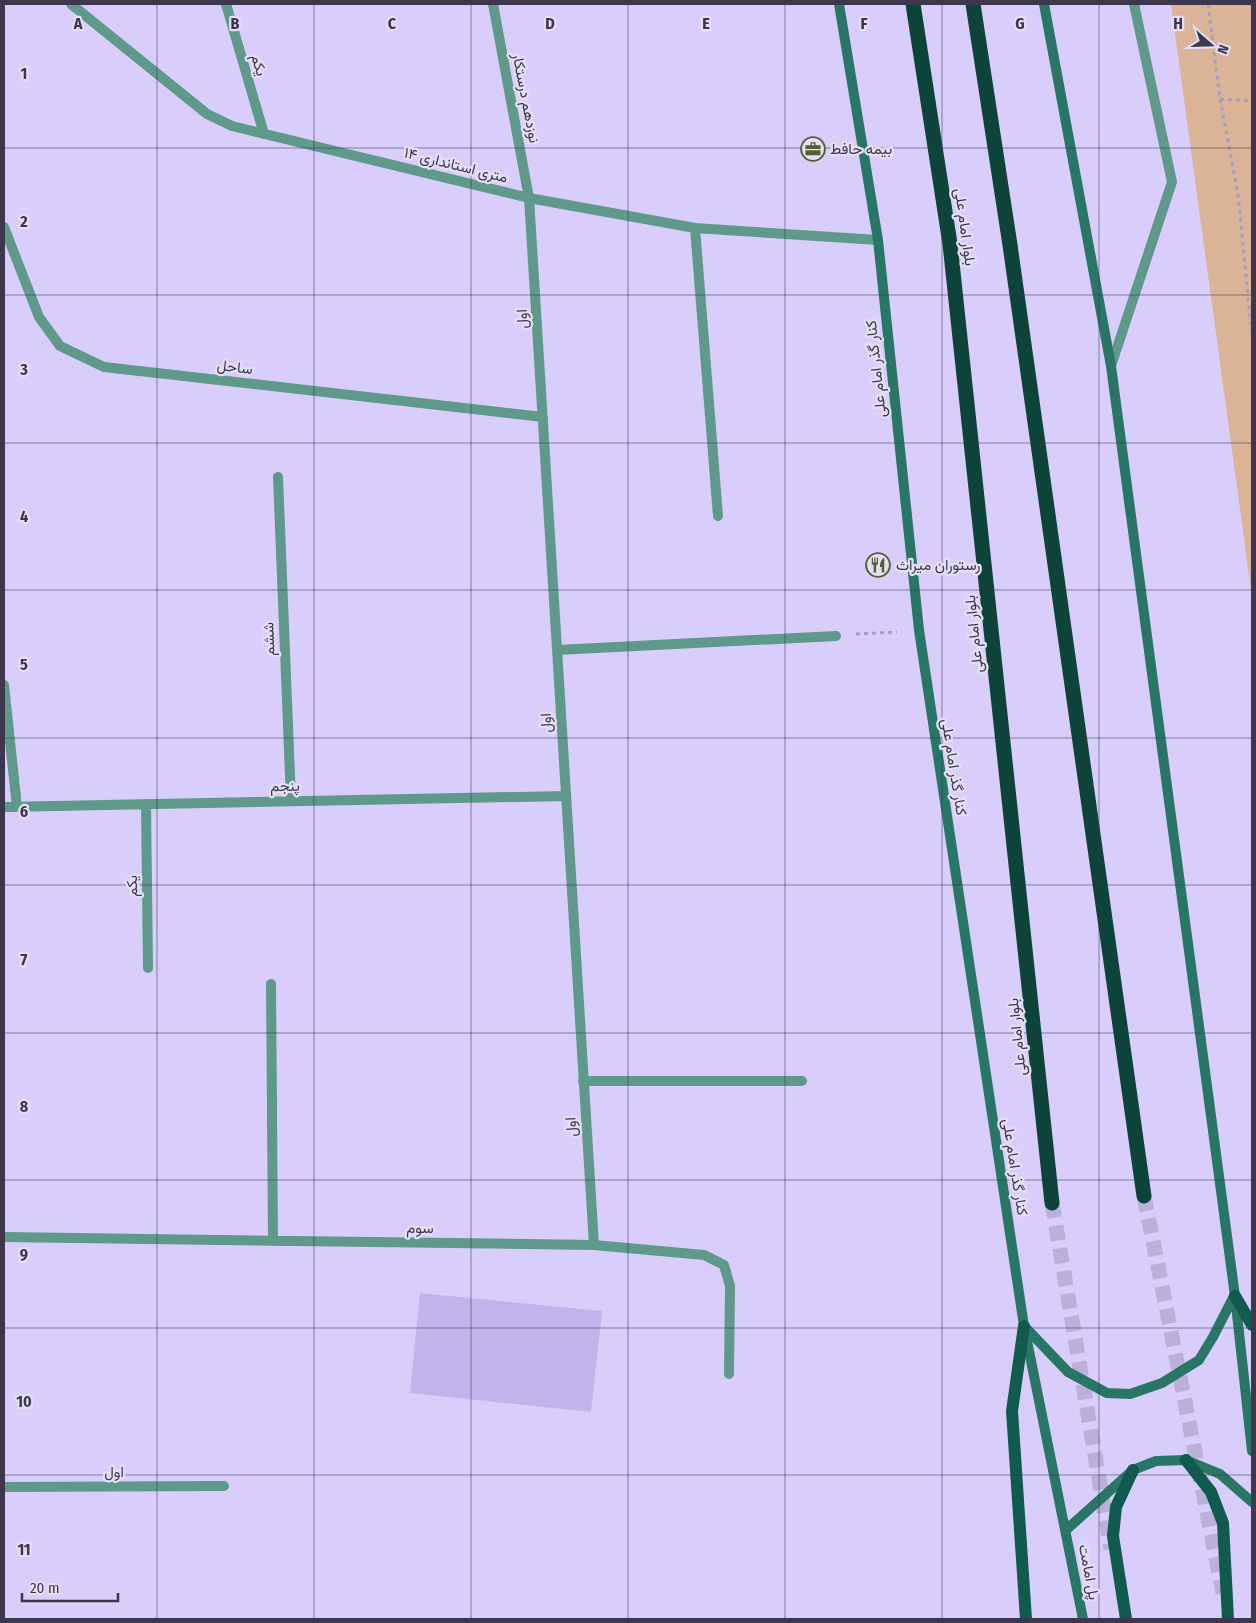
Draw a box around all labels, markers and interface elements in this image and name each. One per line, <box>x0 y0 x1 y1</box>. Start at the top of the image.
text: A <box>73 14 83 33</box>
text: B <box>231 14 240 33</box>
text: C <box>388 14 397 33</box>
text: D <box>545 14 555 33</box>
text: E <box>702 14 710 33</box>
text: F <box>860 14 868 33</box>
text: G <box>1015 14 1025 33</box>
text: H <box>1173 14 1183 33</box>
north arrow <box>1186 20 1236 70</box>
text: N <box>1213 42 1232 56</box>
street label: نوزدهم درستکار <box>507 51 544 145</box>
street label: یکم <box>246 52 271 78</box>
text: 1 <box>21 64 27 83</box>
office icon: بیمه حافط <box>800 136 826 162</box>
place label: بیمه حافط <box>830 140 892 158</box>
street label: ۱۴ متری استانداری <box>402 143 510 188</box>
street label: بلوار امام علی <box>950 187 979 267</box>
text: 2 <box>19 212 28 231</box>
street label: اول <box>512 309 532 329</box>
street label: کنار گذر امام علی <box>862 319 891 419</box>
street label: ساحل <box>216 356 254 378</box>
text: 3 <box>19 360 28 379</box>
text: 4 <box>20 507 28 526</box>
restaurant icon: رستوران میراث <box>865 552 891 578</box>
place label: رستوران میراث <box>896 556 980 574</box>
street label: بلوار امام علی <box>961 594 988 674</box>
street label: ششم <box>259 621 280 656</box>
text: 5 <box>20 655 28 674</box>
street label: اول <box>536 713 556 733</box>
street label: کنار گذر امام علی <box>936 717 971 817</box>
street label: پنجم <box>270 777 300 796</box>
text: 6 <box>20 802 28 821</box>
street label: یکم <box>123 875 142 897</box>
text: 7 <box>21 950 28 969</box>
street label: بلوار امام علی <box>1004 997 1031 1077</box>
text: 8 <box>20 1097 29 1116</box>
street label: اول <box>561 1117 581 1137</box>
street label: کنار گذر امام علی <box>997 1117 1032 1217</box>
street label: سوم <box>406 1219 434 1238</box>
text: 9 <box>20 1245 28 1264</box>
text: 10 <box>16 1392 32 1411</box>
street label: اول <box>104 1463 124 1481</box>
text: 11 <box>17 1540 31 1559</box>
street label: پل امامت <box>1074 1543 1103 1601</box>
scale bar <box>22 1570 119 1602</box>
text: 20 m <box>30 1579 60 1597</box>

